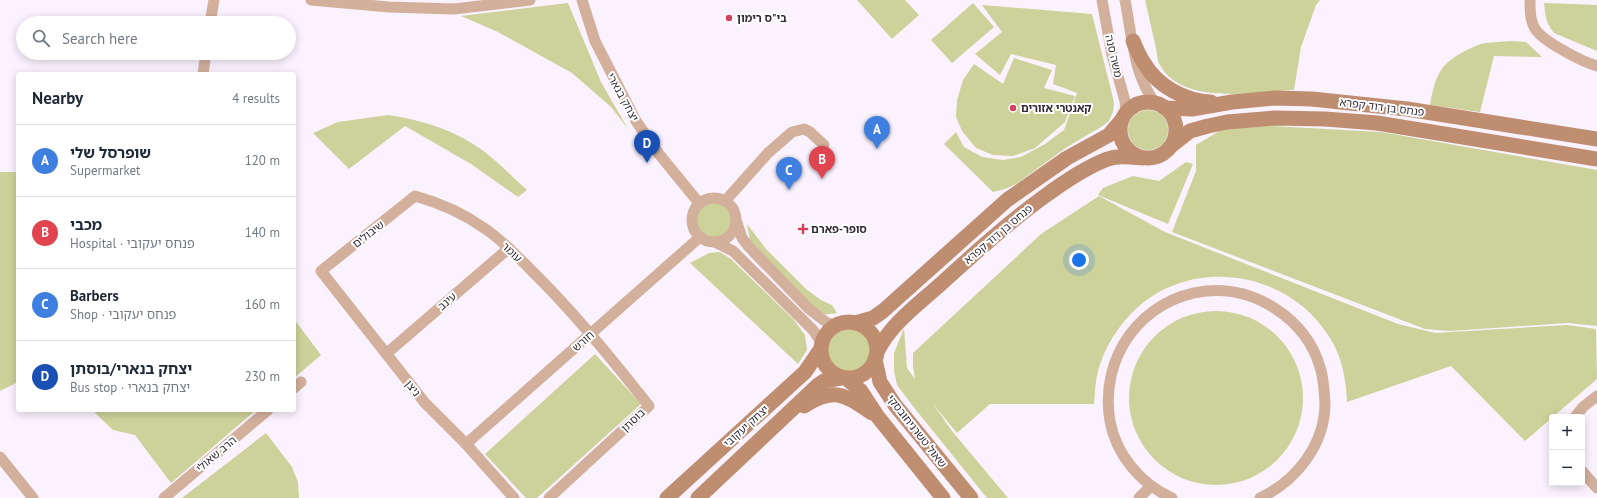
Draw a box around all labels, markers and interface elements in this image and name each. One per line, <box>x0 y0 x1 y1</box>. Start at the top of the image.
place label: בי"ס רימון <box>737 11 787 25</box>
marker: בי"ס רימון <box>724 13 734 23</box>
search box <box>16 16 296 60</box>
icon: search <box>30 27 52 49</box>
text: Search here <box>62 29 138 48</box>
street label: משה סנה <box>1102 33 1126 79</box>
street label: יצחק בנארי <box>604 70 642 124</box>
text: Nearby <box>32 87 83 109</box>
text: 4 results <box>232 90 280 107</box>
street label: פנחס בן דוד קפרא <box>1339 95 1426 119</box>
place label: קאנטרי אזורים <box>1021 101 1092 115</box>
marker: קאנטרי אזורים <box>1008 103 1018 113</box>
pin: A <box>864 116 890 149</box>
pin: D <box>634 130 660 163</box>
text: שופרסל שלי <box>70 143 151 162</box>
pin: B <box>809 146 835 179</box>
text: A <box>41 152 49 169</box>
text: 120 m <box>245 152 280 169</box>
pin: C <box>776 157 802 190</box>
text: Supermarket <box>70 162 140 179</box>
street label: פנחס בן דוד קפרא <box>961 201 1035 267</box>
text: מכבי <box>70 215 102 234</box>
street label: שיבולים <box>349 217 387 251</box>
place label: סופר-פארם <box>811 222 867 236</box>
text: B <box>41 224 49 241</box>
text: 140 m <box>245 224 280 241</box>
marker: סופר-פארם <box>798 224 808 234</box>
text: Hospital · פנחס יעקובי <box>70 235 195 252</box>
street label: עומר <box>499 239 525 265</box>
your location <box>1069 250 1089 270</box>
text: Barbers <box>70 286 119 305</box>
street label: עינב <box>435 289 459 313</box>
text: C <box>41 296 49 313</box>
text: 160 m <box>245 296 280 313</box>
text: Shop · פנחס יעקובי <box>70 306 176 323</box>
street label: חורש <box>569 328 597 354</box>
text: יצחק בנארי/בוסתן <box>70 359 192 378</box>
text: D <box>41 368 49 385</box>
text: 230 m <box>245 368 280 385</box>
street label: ניצן <box>402 377 424 399</box>
text: Bus stop · יצחק בנארי <box>70 379 190 396</box>
street label: שאול טשרניחובסקי <box>884 392 950 470</box>
street label: יצחק יעקובי <box>721 402 771 450</box>
street label: בוסתן <box>618 405 648 435</box>
map controls <box>1549 414 1585 486</box>
button: + <box>1549 414 1585 450</box>
street label: הרב שאולי <box>193 433 239 475</box>
button: − <box>1549 450 1585 486</box>

